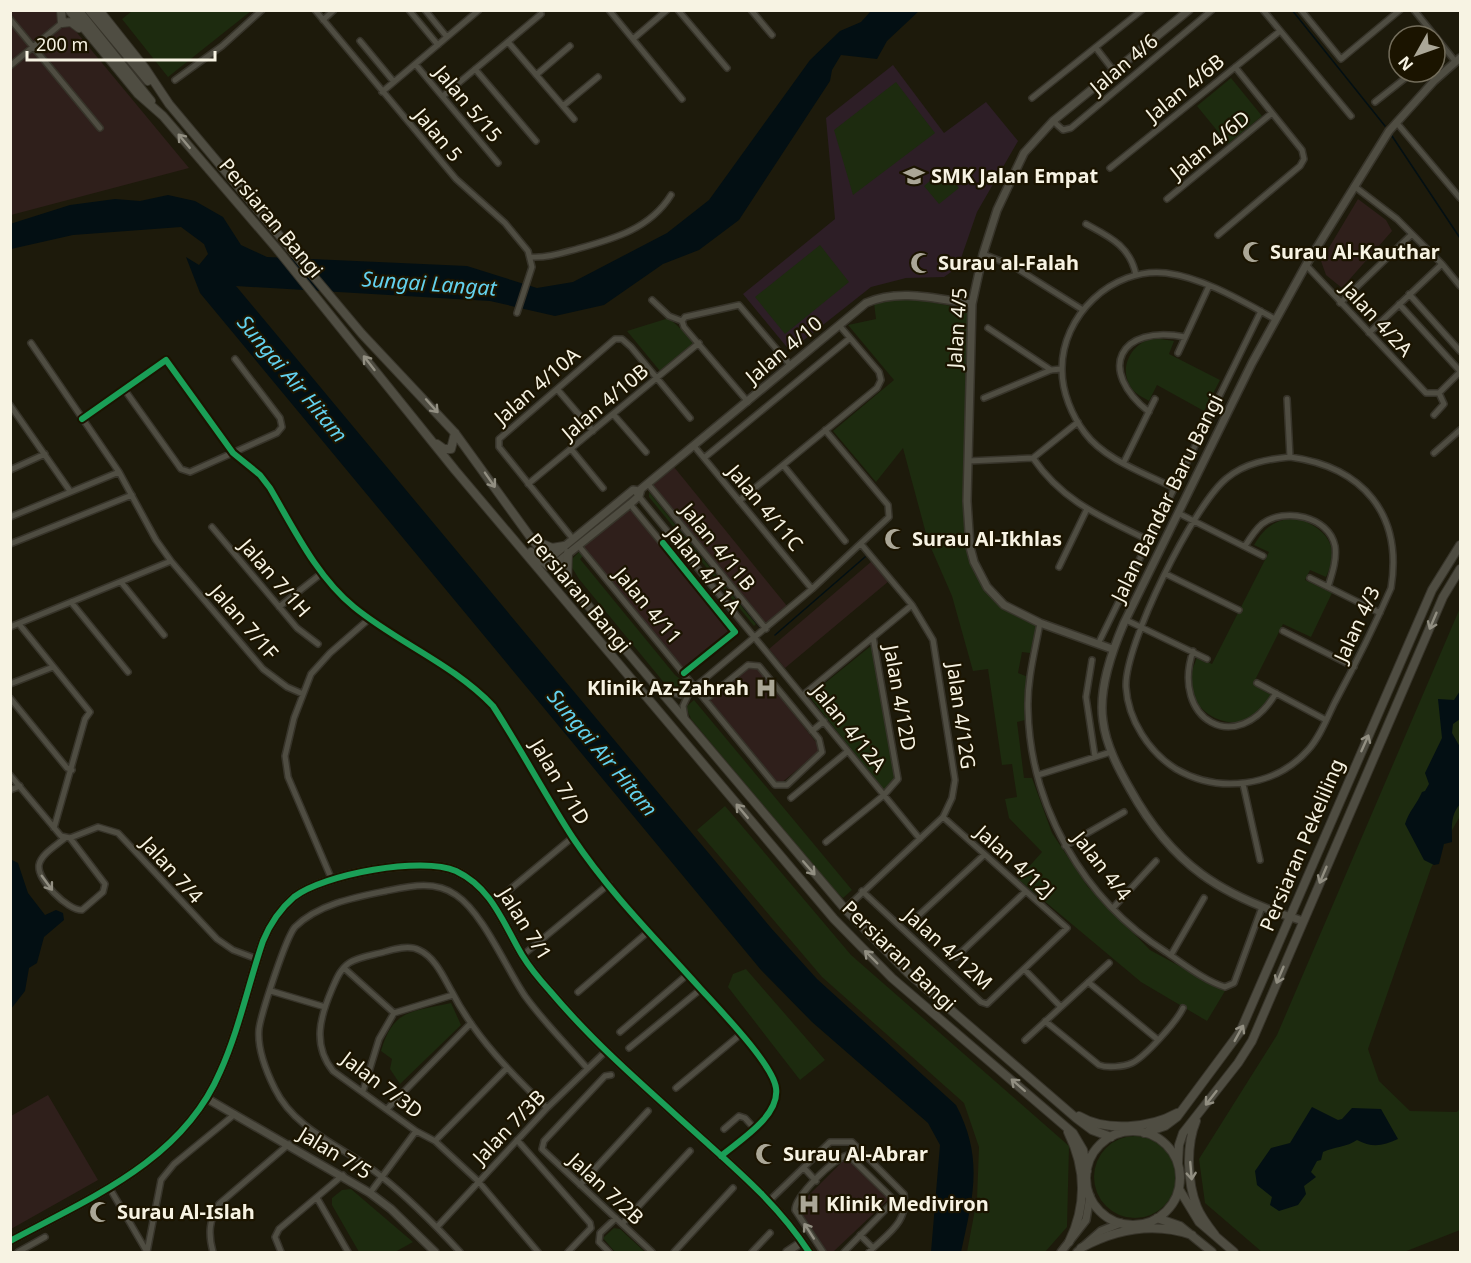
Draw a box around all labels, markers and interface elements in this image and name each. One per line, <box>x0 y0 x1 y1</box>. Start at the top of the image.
scale bar <box>27 24 214 62</box>
north arrow <box>1387 24 1447 84</box>
street label: Jalan 4/6 <box>1082 27 1163 101</box>
text: 200 m <box>36 32 88 56</box>
street label: Jalan 4/6B <box>1138 48 1230 129</box>
text: N <box>1393 52 1418 76</box>
street label: Jalan 5/15 <box>429 61 507 147</box>
street label: Jalan 5 <box>409 104 467 166</box>
street label: Jalan 4/6D <box>1163 104 1255 186</box>
one-way arrow <box>177 134 191 149</box>
street label: Persiaran Bangi <box>213 152 329 283</box>
place label: SMK Jalan Empat <box>931 162 1098 189</box>
school or university icon: SMK Jalan Empat <box>902 164 926 188</box>
place label: Surau Al-Kauthar <box>1270 238 1440 265</box>
mosque icon: Surau Al-Kauthar <box>1241 240 1265 264</box>
place label: Surau al-Falah <box>938 249 1079 276</box>
mosque icon: Surau al-Falah <box>909 251 933 275</box>
water label: Sungai Langat <box>361 264 498 302</box>
street label: Jalan 4/2A <box>1334 274 1419 362</box>
street label: Jalan 4/5 <box>940 287 973 371</box>
water label: Sungai Air Hitam <box>231 309 354 448</box>
street label: Jalan 4/10 <box>738 310 828 391</box>
street label: Jalan 4/10A <box>487 341 585 432</box>
one-way arrow <box>363 355 376 371</box>
street label: Jalan 4/10B <box>554 357 654 447</box>
street label: Jalan Bandar Baru Bangi <box>1104 389 1229 608</box>
one-way arrow <box>425 399 439 414</box>
street label: Jalan 4/11C <box>720 457 810 557</box>
one-way arrow <box>484 471 496 487</box>
street label: Jalan 4/11B <box>673 496 762 596</box>
street label: Jalan 4/11A <box>660 519 748 619</box>
place label: Surau Al-Ikhlas <box>912 525 1062 552</box>
street label: Persiaran Bangi <box>521 527 637 658</box>
mosque icon: Surau Al-Ikhlas <box>883 527 907 551</box>
street label: Jalan 7/1H <box>232 531 317 623</box>
street label: Jalan 4/11 <box>607 560 688 650</box>
street label: Jalan 7/1F <box>203 577 285 665</box>
street label: Jalan 4/3 <box>1326 581 1386 668</box>
one-way arrow <box>1427 611 1438 629</box>
street label: Jalan 4/12D <box>878 641 923 753</box>
street label: Jalan 4/12G <box>940 659 982 771</box>
place label: Klinik Az-Zahrah <box>587 674 749 701</box>
hospital icon: Klinik Az-Zahrah <box>754 676 778 700</box>
street label: Jalan 4/12A <box>805 677 893 777</box>
water label: Sungai Air Hitam <box>541 683 664 822</box>
street label: Jalan 7/1D <box>523 732 597 830</box>
one-way arrow <box>1359 735 1371 753</box>
street label: Persiaran Pekeliling <box>1253 754 1350 935</box>
one-way arrow <box>735 804 749 819</box>
street label: Jalan 4/12J <box>968 818 1061 904</box>
street label: Jalan 4/4 <box>1066 824 1138 906</box>
street label: Jalan 7/4 <box>134 829 210 909</box>
one-way arrow <box>802 860 815 876</box>
one-way arrow <box>1317 865 1328 884</box>
one-way arrow <box>41 875 54 891</box>
street label: Jalan 7/1 <box>491 881 558 965</box>
street label: Persiaran Bangi <box>837 894 962 1017</box>
street label: Jalan 4/12M <box>897 900 998 996</box>
one-way arrow <box>864 949 879 964</box>
one-way arrow <box>1274 965 1285 984</box>
one-way arrow <box>1233 1025 1245 1042</box>
street label: Jalan 7/3D <box>334 1044 429 1124</box>
one-way arrow <box>1010 1079 1026 1092</box>
street label: Jalan 7/3B <box>465 1083 551 1171</box>
one-way arrow <box>1204 1090 1217 1106</box>
street label: Jalan 7/5 <box>292 1119 377 1185</box>
place label: Surau Al-Abrar <box>783 1140 928 1167</box>
mosque icon: Surau Al-Abrar <box>754 1142 778 1166</box>
street label: Jalan 7/2B <box>561 1145 650 1231</box>
one-way arrow <box>1186 1160 1197 1180</box>
place label: Klinik Mediviron <box>826 1190 989 1217</box>
hospital icon: Klinik Mediviron <box>797 1192 821 1216</box>
place label: Surau Al-Islah <box>117 1198 255 1225</box>
mosque icon: Surau Al-Islah <box>88 1200 112 1224</box>
one-way arrow <box>803 1223 815 1240</box>

